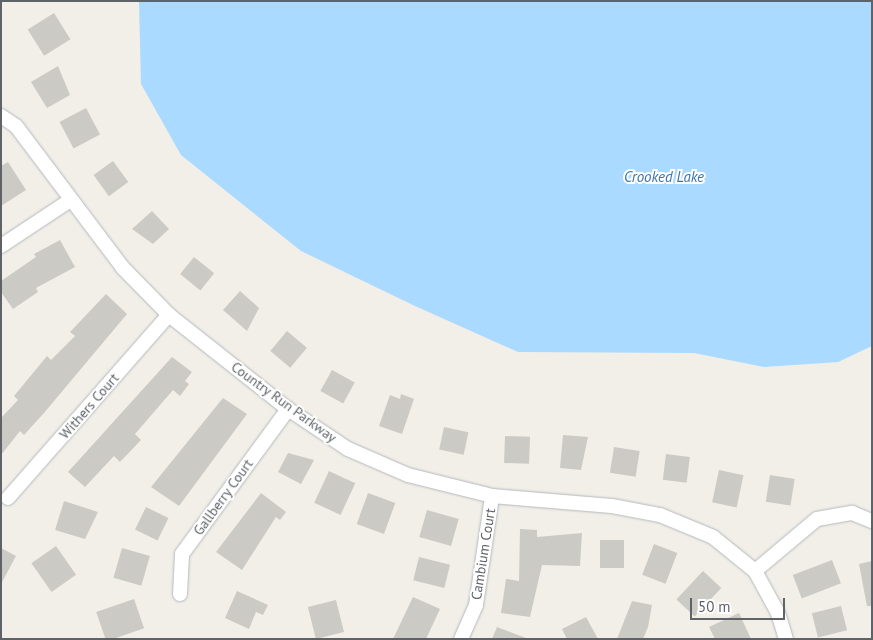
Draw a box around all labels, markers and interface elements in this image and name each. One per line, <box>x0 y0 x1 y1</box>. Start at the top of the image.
water label: Crooked Lake <box>624 168 704 186</box>
street label: Country Run Parkway <box>228 358 340 446</box>
street label: Withers Court <box>56 370 122 442</box>
street label: Gallberry Court <box>190 455 256 539</box>
street label: Cambium Court <box>467 507 499 601</box>
scale bar <box>693 588 788 620</box>
text: 50 m <box>698 597 731 616</box>

